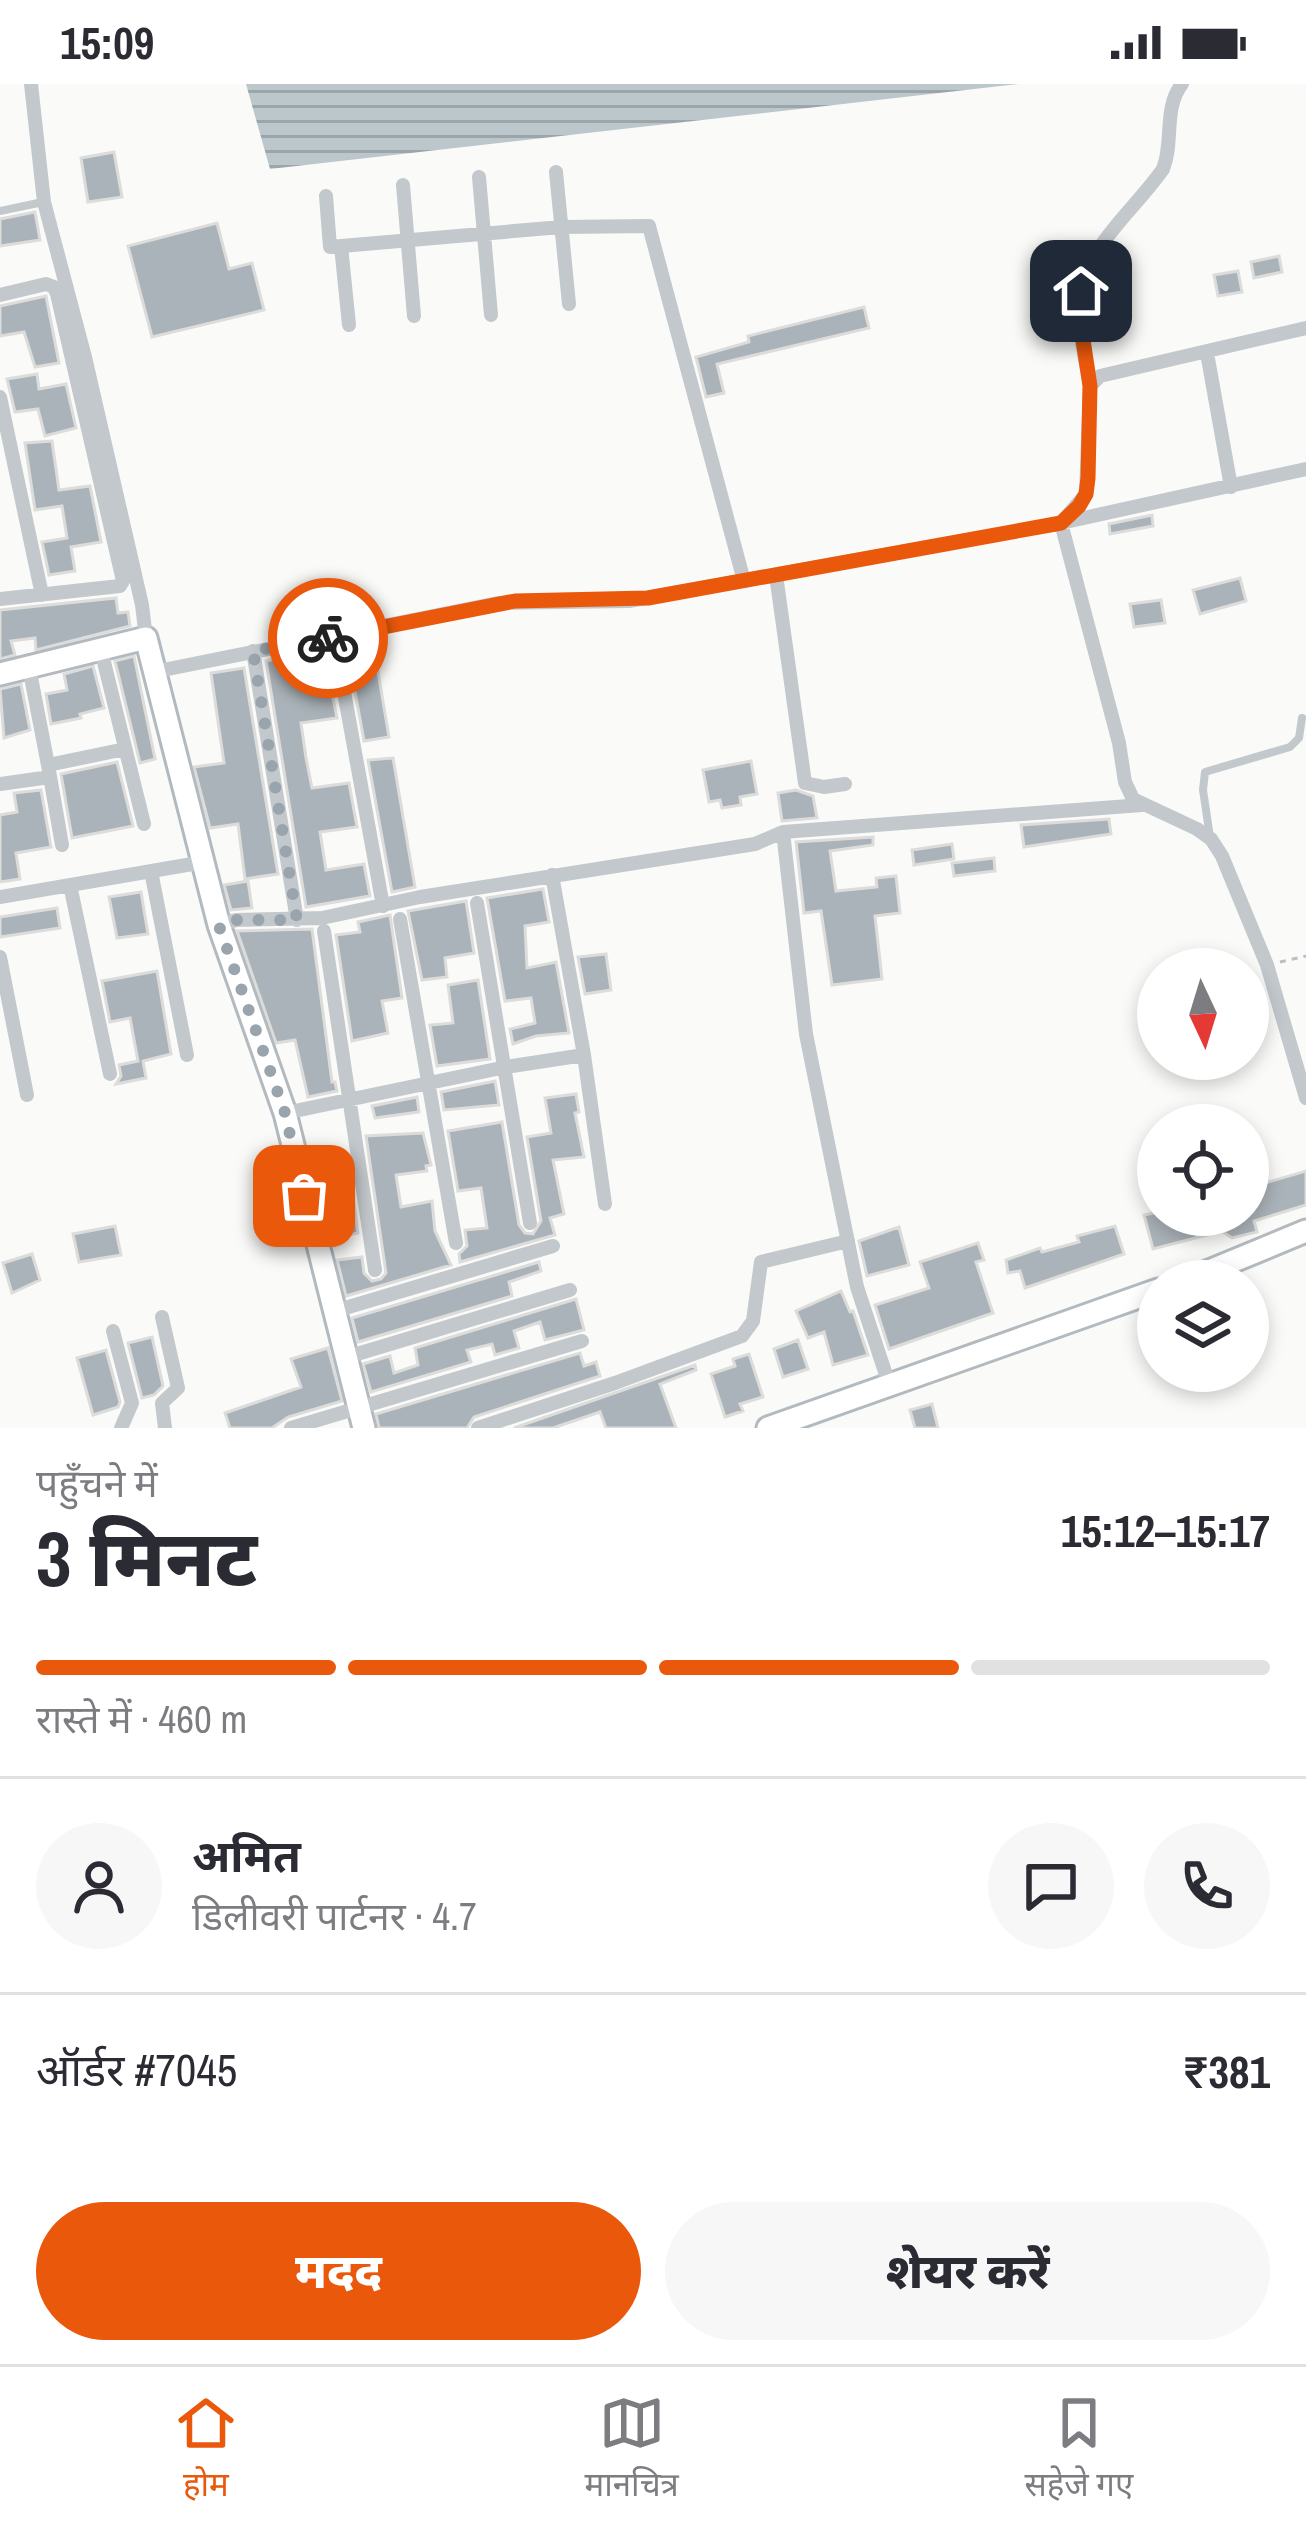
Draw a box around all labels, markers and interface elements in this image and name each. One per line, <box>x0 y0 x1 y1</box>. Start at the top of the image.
text: 15:09 <box>60 12 154 73</box>
pin <box>1030 240 1132 342</box>
icon: home <box>1048 258 1114 324</box>
courier <box>268 578 388 698</box>
icon: bike <box>295 605 361 671</box>
north arrow <box>1137 948 1269 1080</box>
map controls <box>1137 948 1269 1392</box>
button: locate <box>1137 1104 1269 1236</box>
pin <box>253 1145 355 1247</box>
icon: bag <box>271 1163 337 1229</box>
button: layers <box>1137 1260 1269 1392</box>
text: पहुँचने में <box>36 1457 158 1509</box>
text: 15:12–15:17 <box>1061 1500 1270 1561</box>
text: 3 मिनट <box>36 1505 257 1610</box>
text: रास्ते में · 460 m <box>36 1693 247 1745</box>
button: person <box>36 1823 162 1949</box>
button: chat <box>988 1823 1114 1949</box>
button: phone <box>1144 1823 1270 1949</box>
text: अमित <box>192 1825 301 1886</box>
text: डिलीवरी पार्टनर · 4.7 <box>192 1890 477 1942</box>
text: ऑर्डर #7045 <box>36 2039 237 2100</box>
text: ₹381 <box>1182 2041 1270 2102</box>
button: मदद <box>36 2202 641 2340</box>
button: शेयर करें <box>665 2202 1270 2340</box>
tab: होम <box>173 2390 239 2509</box>
tab: मानचित्र <box>584 2390 679 2509</box>
tab: सहेजे गए <box>1024 2390 1133 2509</box>

